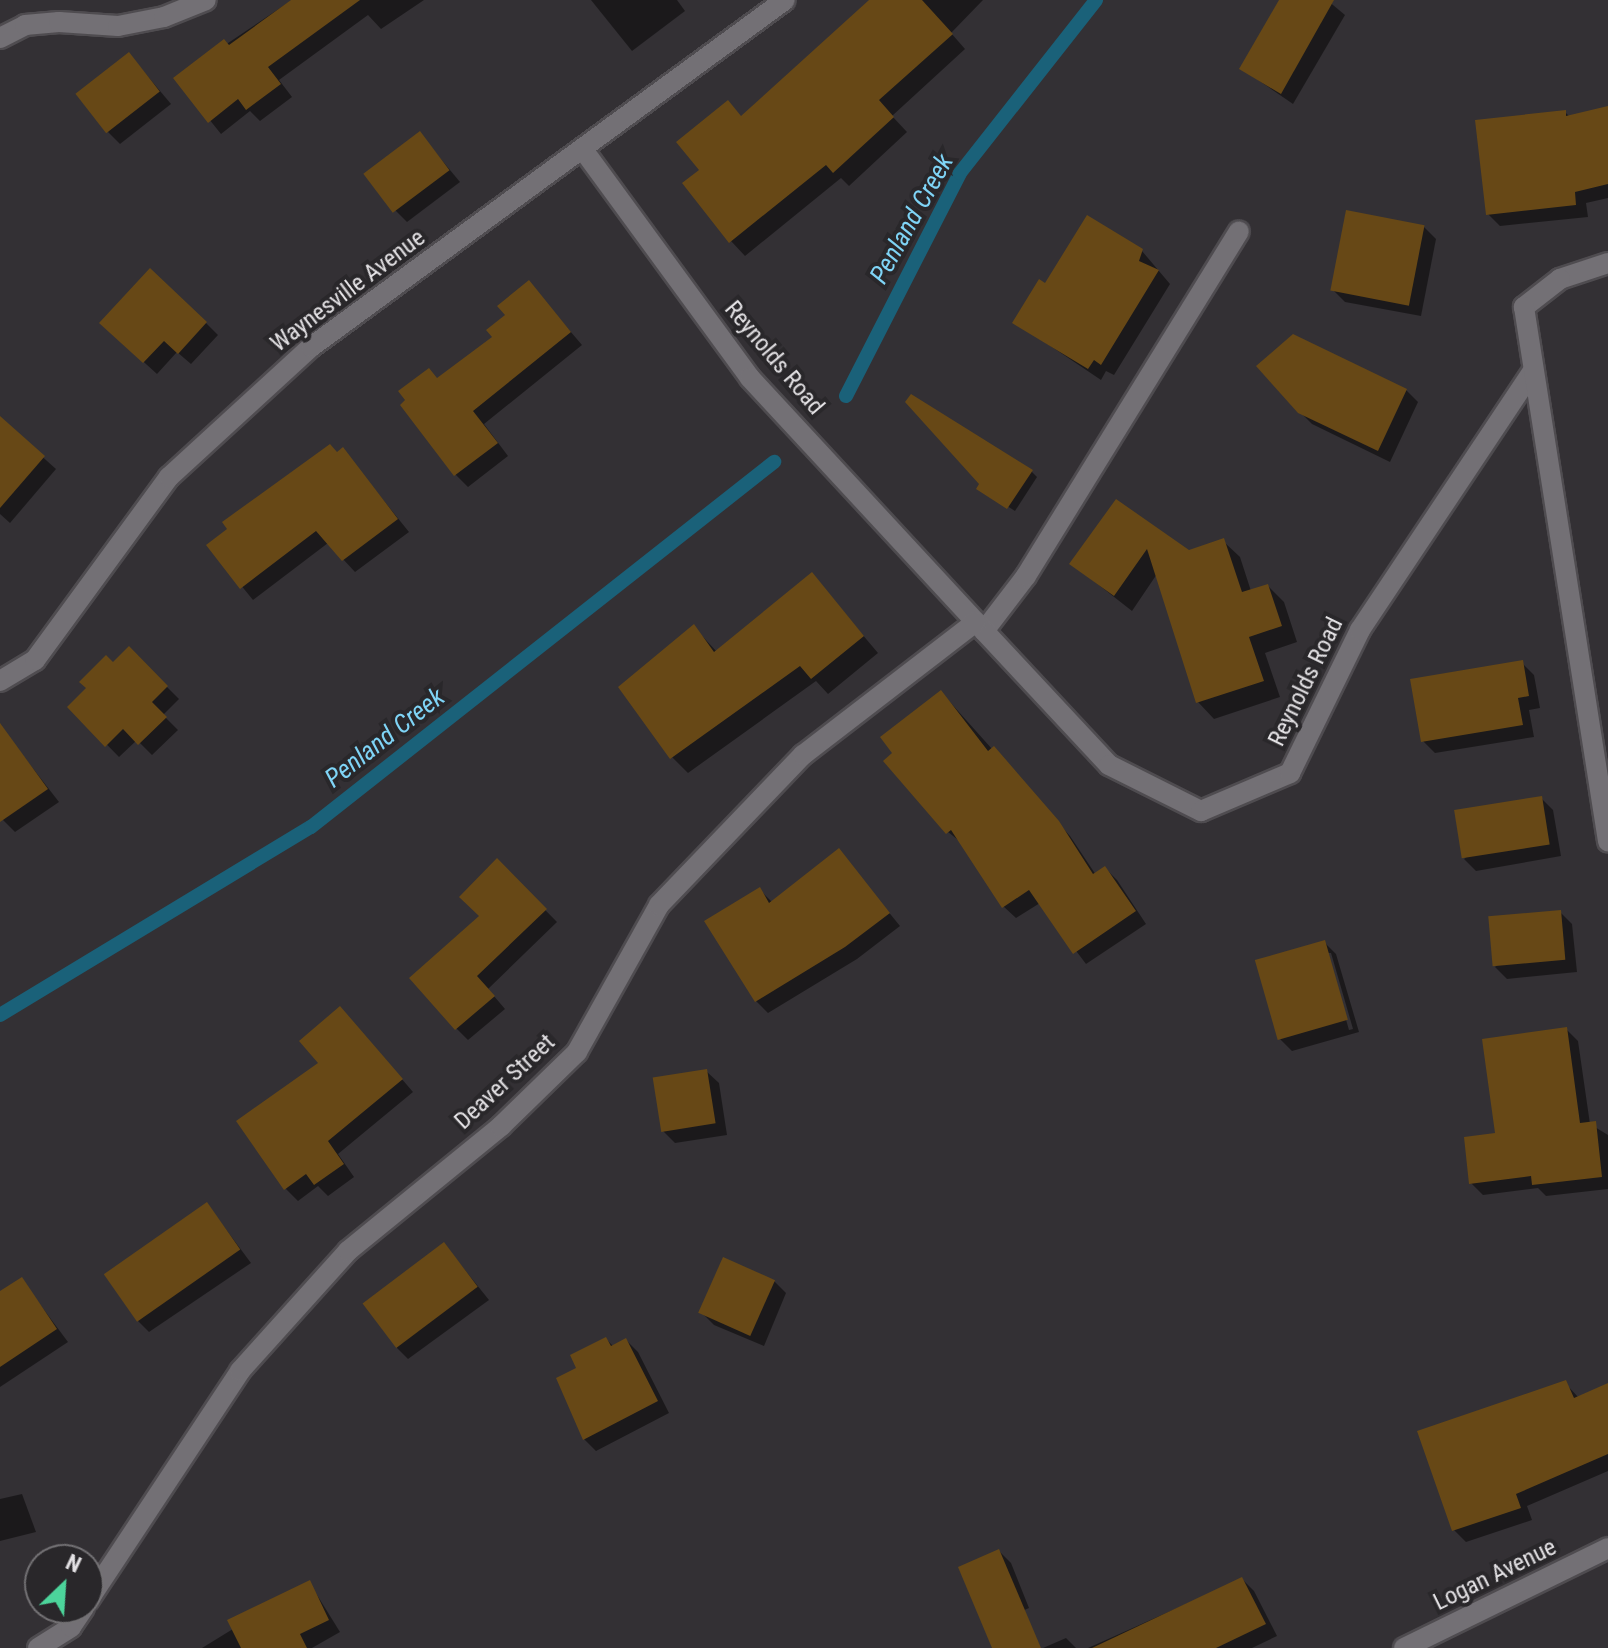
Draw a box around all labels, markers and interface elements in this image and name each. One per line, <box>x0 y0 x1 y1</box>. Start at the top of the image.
water label: Penland Creek <box>864 149 960 289</box>
street label: Waynesville Avenue <box>265 224 431 358</box>
street label: Reynolds Road <box>718 295 830 421</box>
street label: Reynolds Road <box>1262 613 1350 751</box>
water label: Penland Creek <box>319 682 451 794</box>
street label: Deaver Street <box>449 1028 561 1136</box>
street label: Logan Avenue <box>1429 1533 1561 1617</box>
north arrow <box>24 1544 104 1624</box>
text: N <box>62 1549 85 1578</box>

